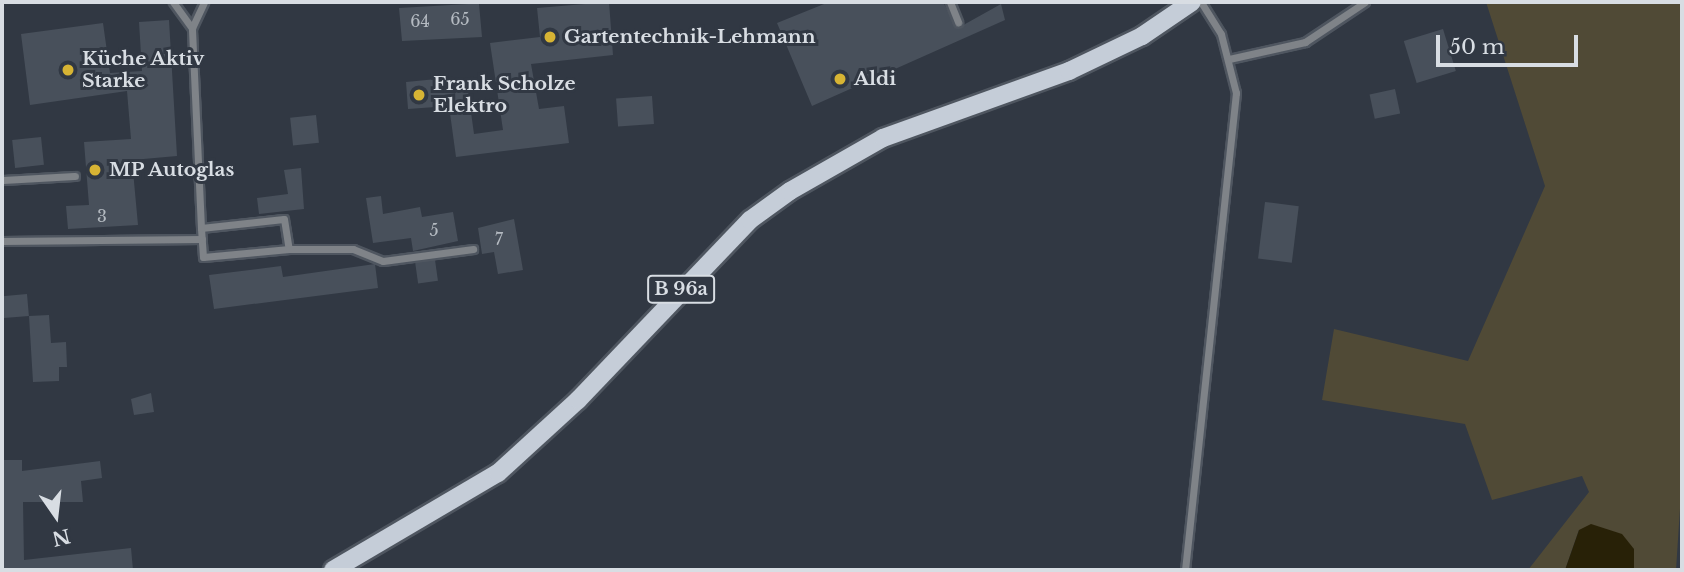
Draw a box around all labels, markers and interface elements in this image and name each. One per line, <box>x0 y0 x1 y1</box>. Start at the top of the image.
house number: 65 <box>450 9 470 29</box>
house number: 64 <box>410 11 430 31</box>
scale bar <box>1439 21 1581 65</box>
place label: Gartentechnik-Lehmann <box>564 26 815 48</box>
marker: Gartentechnik-Lehmann <box>542 29 558 45</box>
text: 50 m <box>1449 34 1504 60</box>
place label: Küche Aktiv Starke <box>82 48 205 92</box>
marker: Küche Aktiv Starke <box>60 62 76 78</box>
place label: Aldi <box>854 68 896 90</box>
marker: Aldi <box>832 71 848 87</box>
place label: Frank Scholze Elektro <box>433 73 576 117</box>
marker: Frank Scholze Elektro <box>411 87 427 103</box>
place label: MP Autoglas <box>109 159 236 181</box>
marker: MP Autoglas <box>87 162 103 178</box>
house number: 3 <box>97 206 107 226</box>
house number: 5 <box>429 220 439 240</box>
house number: 7 <box>495 229 503 249</box>
road number: B 96a <box>646 274 716 304</box>
north arrow <box>21 481 91 551</box>
text: N <box>50 524 73 550</box>

